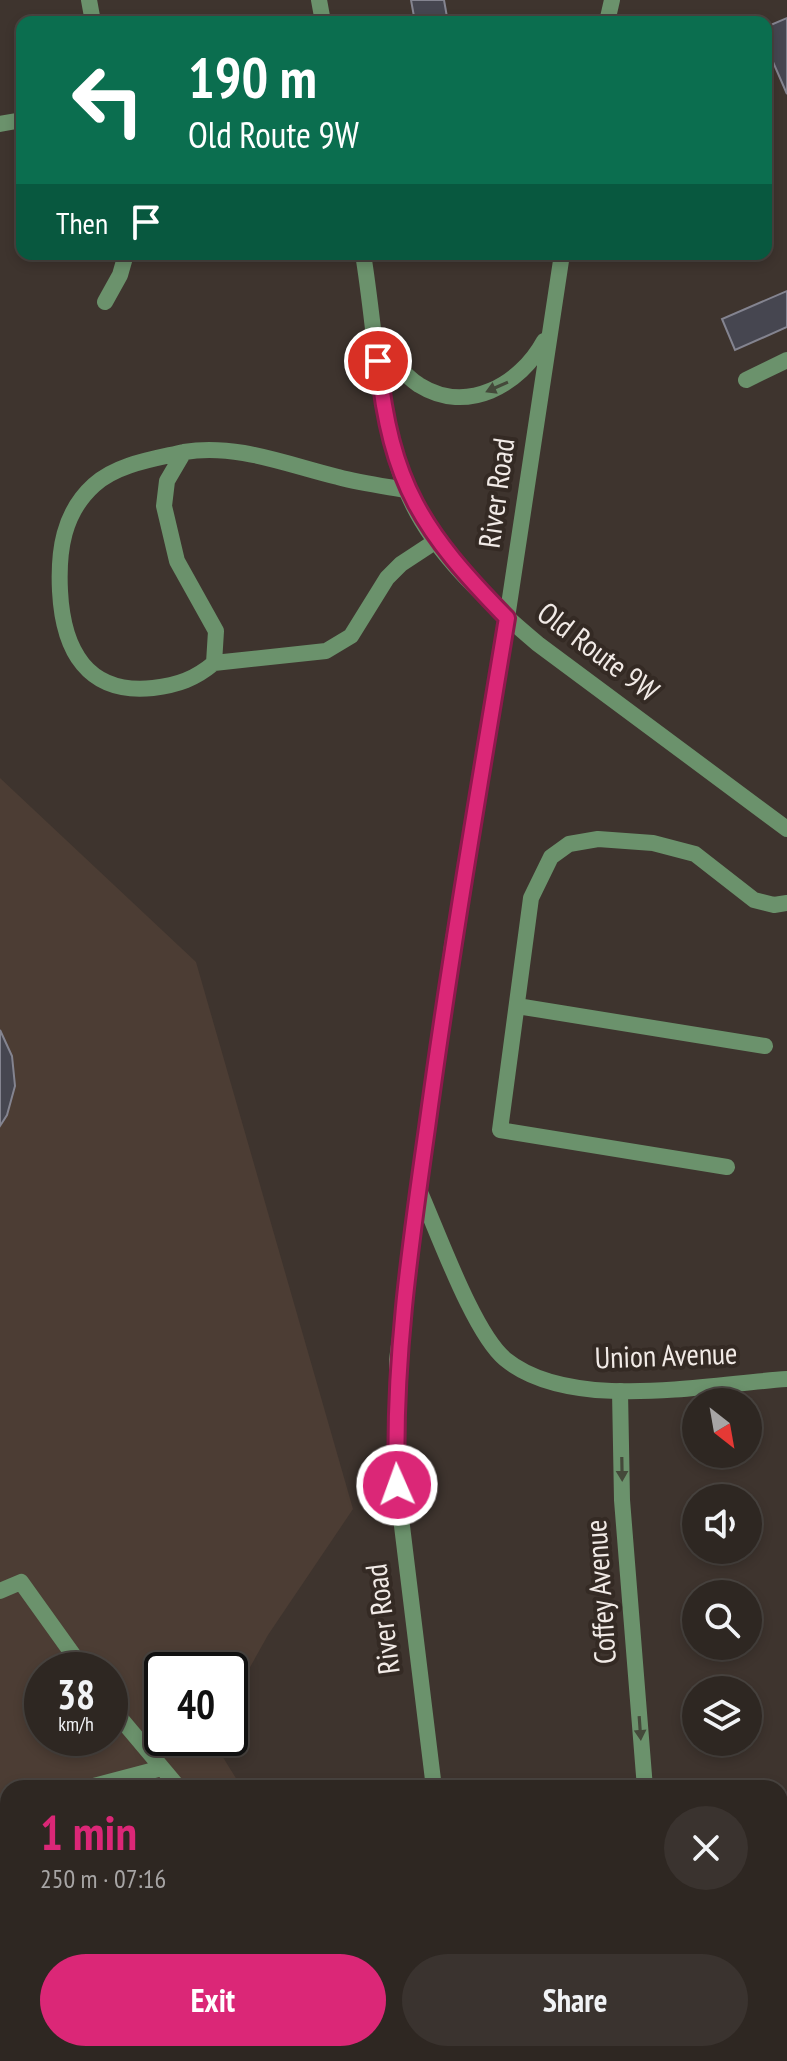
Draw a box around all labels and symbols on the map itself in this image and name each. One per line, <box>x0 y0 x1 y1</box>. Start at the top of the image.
pin <box>344 327 412 395</box>
one-way arrow <box>485 381 508 394</box>
street label: River Road <box>469 435 523 550</box>
street label: Old Route 9W <box>530 592 668 709</box>
street label: Union Avenue <box>594 1333 738 1376</box>
north arrow <box>682 1388 762 1468</box>
position arrow <box>355 1443 439 1527</box>
one-way arrow <box>615 1457 628 1482</box>
street label: Coffey Avenue <box>575 1519 624 1666</box>
street label: River Road <box>355 1562 408 1676</box>
speed limit sign: 40 <box>144 1652 248 1756</box>
one-way arrow <box>634 1716 647 1741</box>

